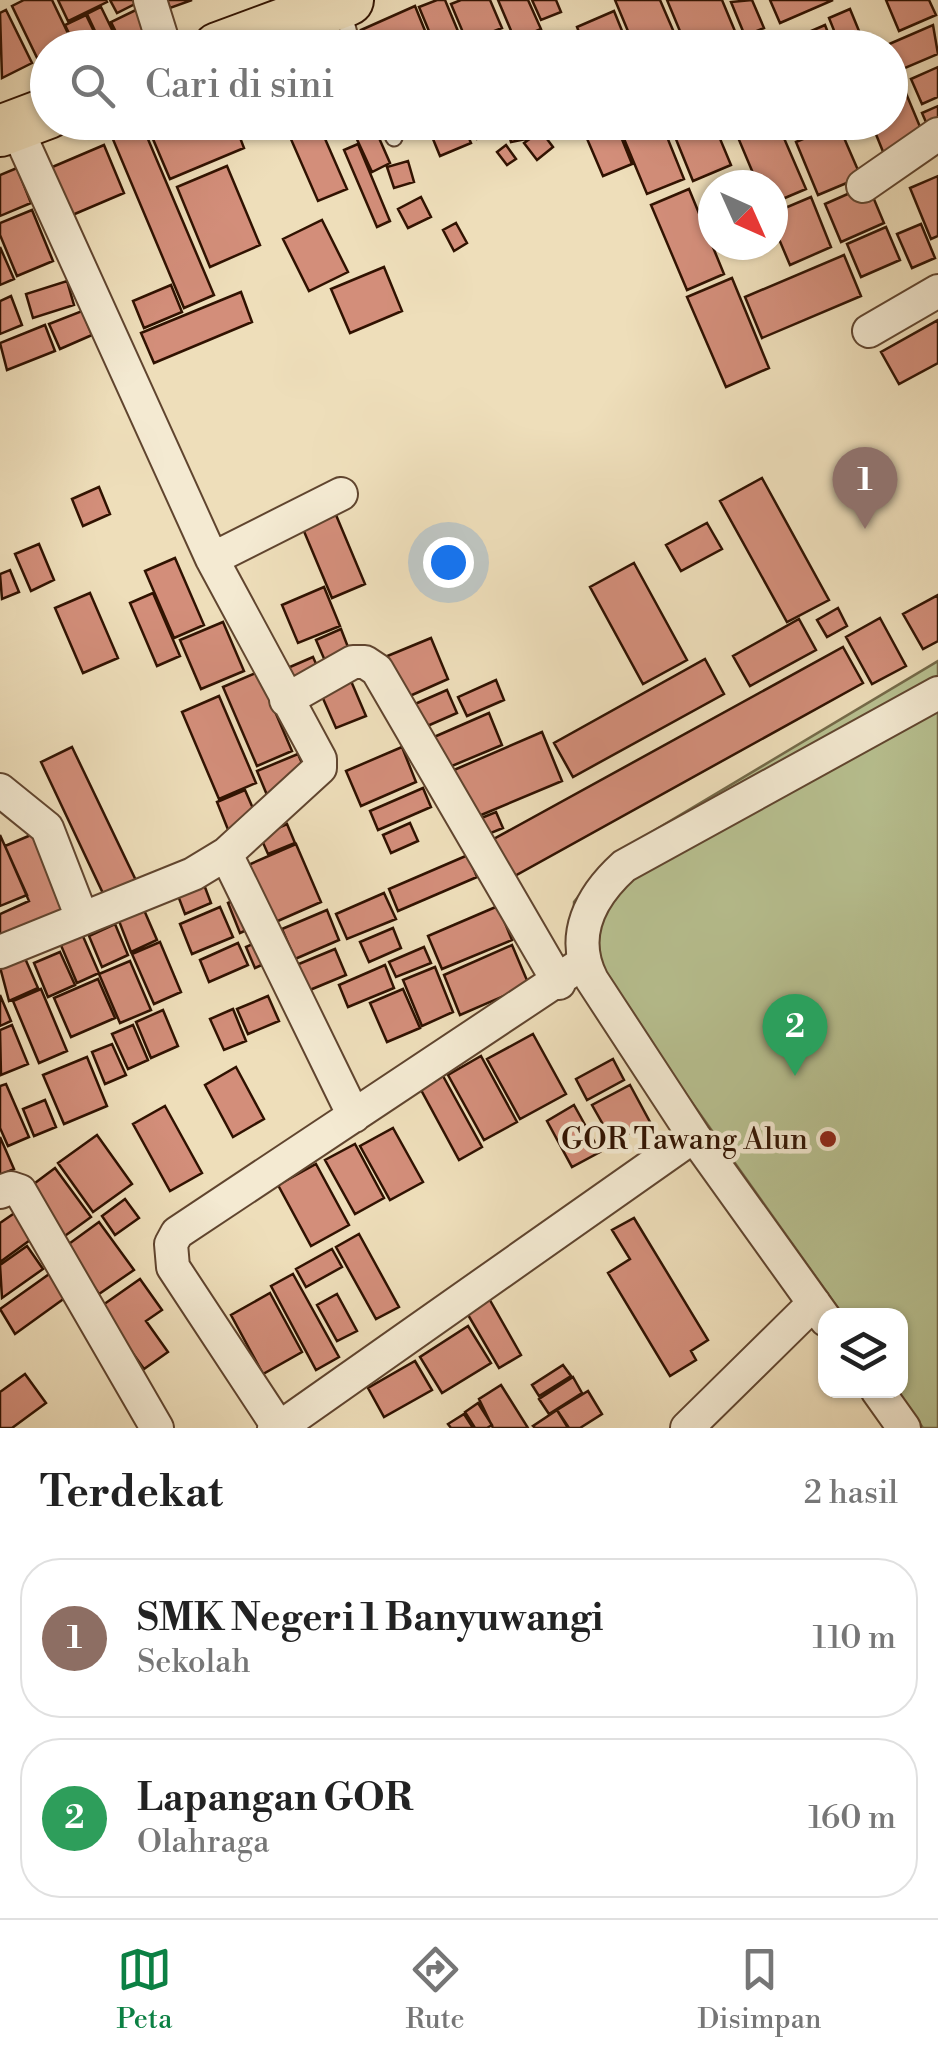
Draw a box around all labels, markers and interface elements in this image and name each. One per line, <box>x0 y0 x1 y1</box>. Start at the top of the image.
search box <box>30 30 908 140</box>
icon: search <box>65 58 120 113</box>
text: Cari di sini <box>145 62 334 109</box>
north arrow <box>698 170 788 260</box>
pin: 1 <box>832 446 898 529</box>
your location <box>423 537 474 588</box>
pin: 2 <box>762 994 828 1076</box>
place label: GOR Tawang Alun <box>561 1121 808 1159</box>
marker: GOR Tawang Alun <box>817 1128 839 1150</box>
map controls <box>818 1308 908 1398</box>
button: layers <box>818 1308 908 1398</box>
text: Terdekat <box>40 1467 223 1520</box>
text: 2 hasil <box>804 1473 898 1513</box>
text: SMK Negeri 1 Banyuwangi <box>137 1595 603 1642</box>
text: 1 <box>67 1618 82 1658</box>
text: 110 m <box>813 1618 896 1658</box>
text: Sekolah <box>137 1642 251 1682</box>
text: Lapangan GOR <box>137 1775 413 1822</box>
text: 2 <box>64 1798 85 1838</box>
text: 160 m <box>808 1798 896 1838</box>
text: Olahraga <box>137 1822 269 1862</box>
tab: Peta <box>116 1942 173 2037</box>
tab: Rute <box>405 1942 465 2037</box>
tab: Disimpan <box>698 1942 822 2037</box>

